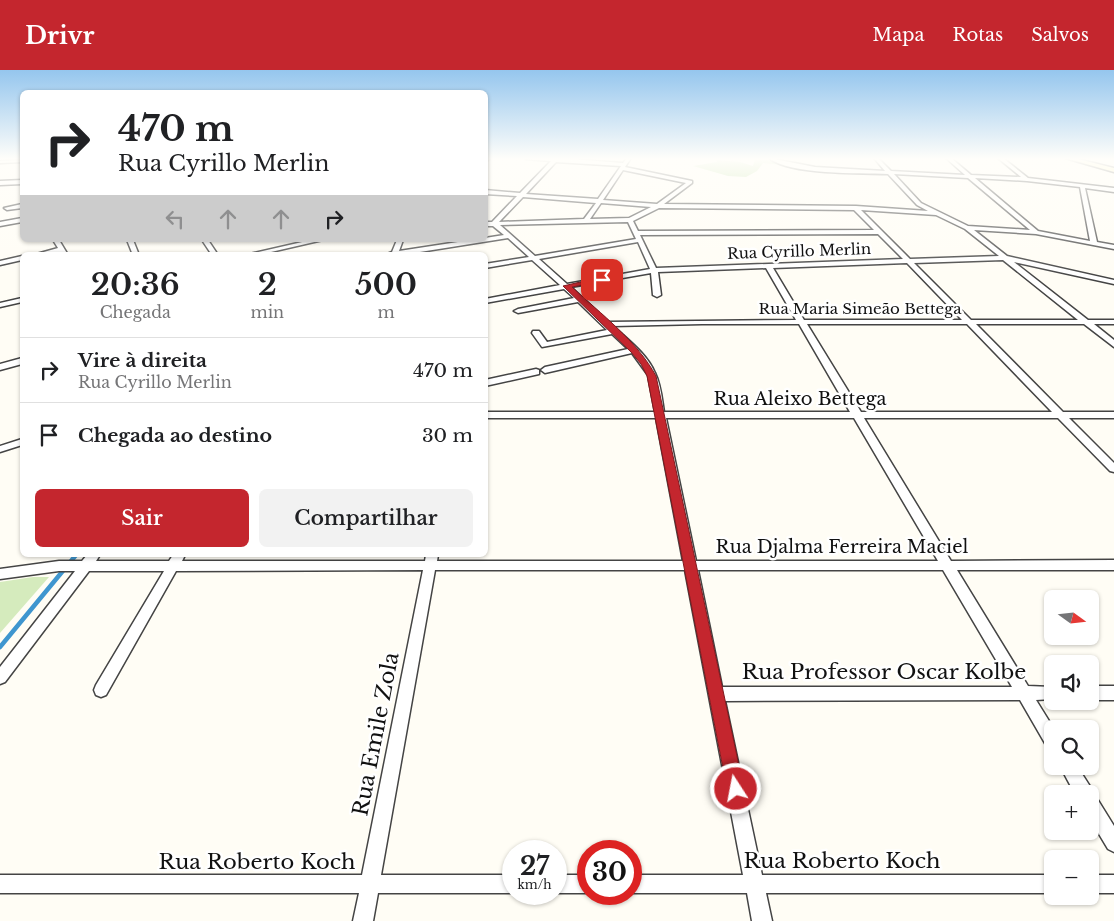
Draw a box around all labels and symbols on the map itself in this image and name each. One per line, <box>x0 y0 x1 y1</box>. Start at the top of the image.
street label: Rua Cyrillo Merlin <box>727 239 871 263</box>
pin <box>581 259 623 301</box>
street label: Rua Maria Simeão Bettega <box>759 299 962 318</box>
street label: Rua Aleixo Bettega <box>714 388 887 410</box>
street label: Rua Djalma Ferreira Maciel <box>716 536 969 558</box>
north arrow <box>1044 590 1099 645</box>
street label: Rua Emile Zola <box>347 650 405 818</box>
street label: Rua Professor Oscar Kolbe <box>742 659 1026 685</box>
position arrow <box>709 762 761 814</box>
speed limit sign: 30 <box>577 840 642 905</box>
street label: Rua Roberto Koch <box>744 848 940 874</box>
street label: Rua Roberto Koch <box>159 849 355 875</box>

